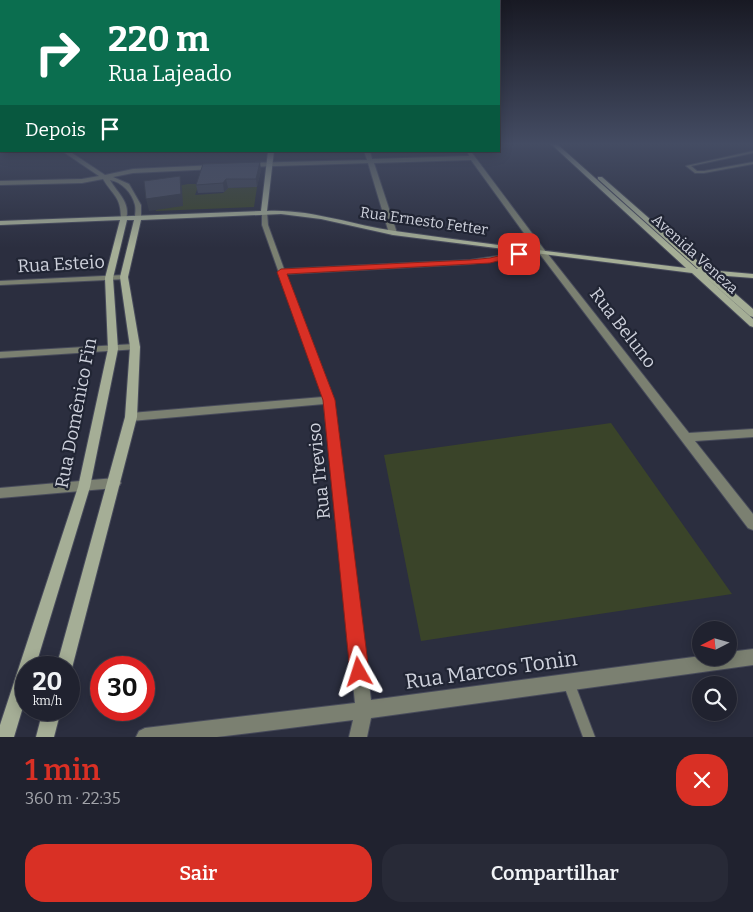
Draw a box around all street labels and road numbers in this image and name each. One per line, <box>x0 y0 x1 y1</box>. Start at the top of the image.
street label: Rua Ernesto Fetter <box>359 203 489 239</box>
street label: Avenida Veneza <box>648 210 742 298</box>
street label: Rua Esteio <box>17 251 105 277</box>
street label: Rua Beluno <box>585 284 661 372</box>
street label: Rua Domênico Fin <box>51 335 101 490</box>
street label: Rua Treviso <box>303 422 335 520</box>
street label: Rua Marcos Tonin <box>403 645 579 695</box>

